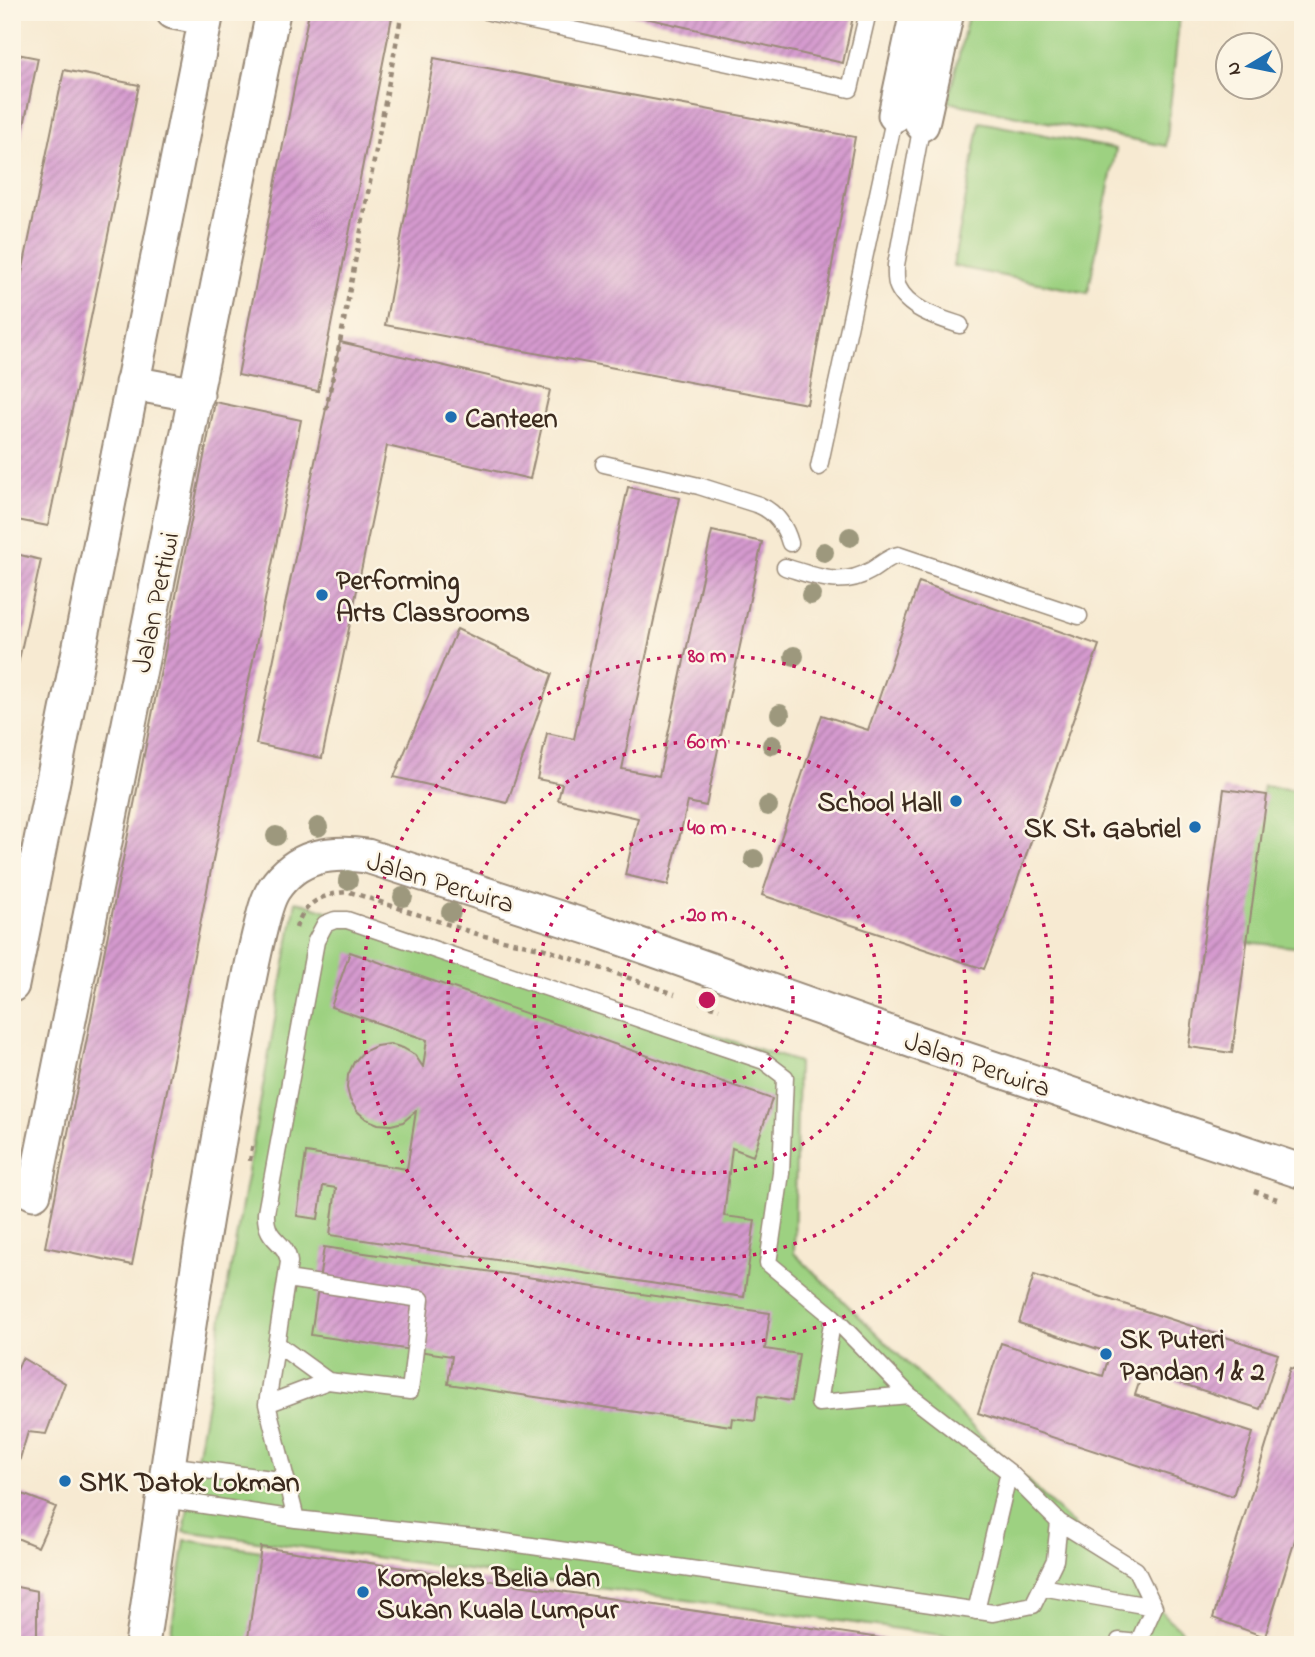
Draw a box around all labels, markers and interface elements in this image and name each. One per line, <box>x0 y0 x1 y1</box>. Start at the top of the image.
north arrow <box>1214 32 1284 102</box>
text: N <box>1220 60 1249 77</box>
place label: Canteen <box>465 400 558 441</box>
marker: Canteen <box>443 409 459 425</box>
street label: Jalan Pertiwi <box>123 529 192 677</box>
place label: Performing Arts Classrooms <box>336 562 530 635</box>
marker: Performing Arts Classrooms <box>314 587 330 603</box>
text: 80 m <box>687 642 726 672</box>
text: 60 m <box>687 728 727 758</box>
place label: School Hall <box>818 784 942 825</box>
marker: School Hall <box>948 793 964 809</box>
place label: SK St. Gabriel <box>1024 810 1181 851</box>
text: 40 m <box>687 814 727 844</box>
marker: SK St. Gabriel <box>1187 819 1203 835</box>
street label: Jalan Perwira <box>361 842 519 926</box>
text: 20 m <box>685 901 728 931</box>
centre of rings <box>695 988 719 1012</box>
street label: Jalan Perwira <box>898 1022 1056 1110</box>
place label: SK Puteri Pandan 1 & 2 <box>1120 1321 1265 1394</box>
marker: SK Puteri Pandan 1 & 2 <box>1098 1346 1114 1362</box>
place label: SMK Datok Lokman <box>79 1464 300 1505</box>
marker: SMK Datok Lokman <box>57 1473 73 1489</box>
place label: Kompleks Belia dan Sukan Kuala Lumpur <box>377 1559 620 1632</box>
marker: Kompleks Belia dan Sukan Kuala Lumpur <box>355 1584 371 1600</box>

